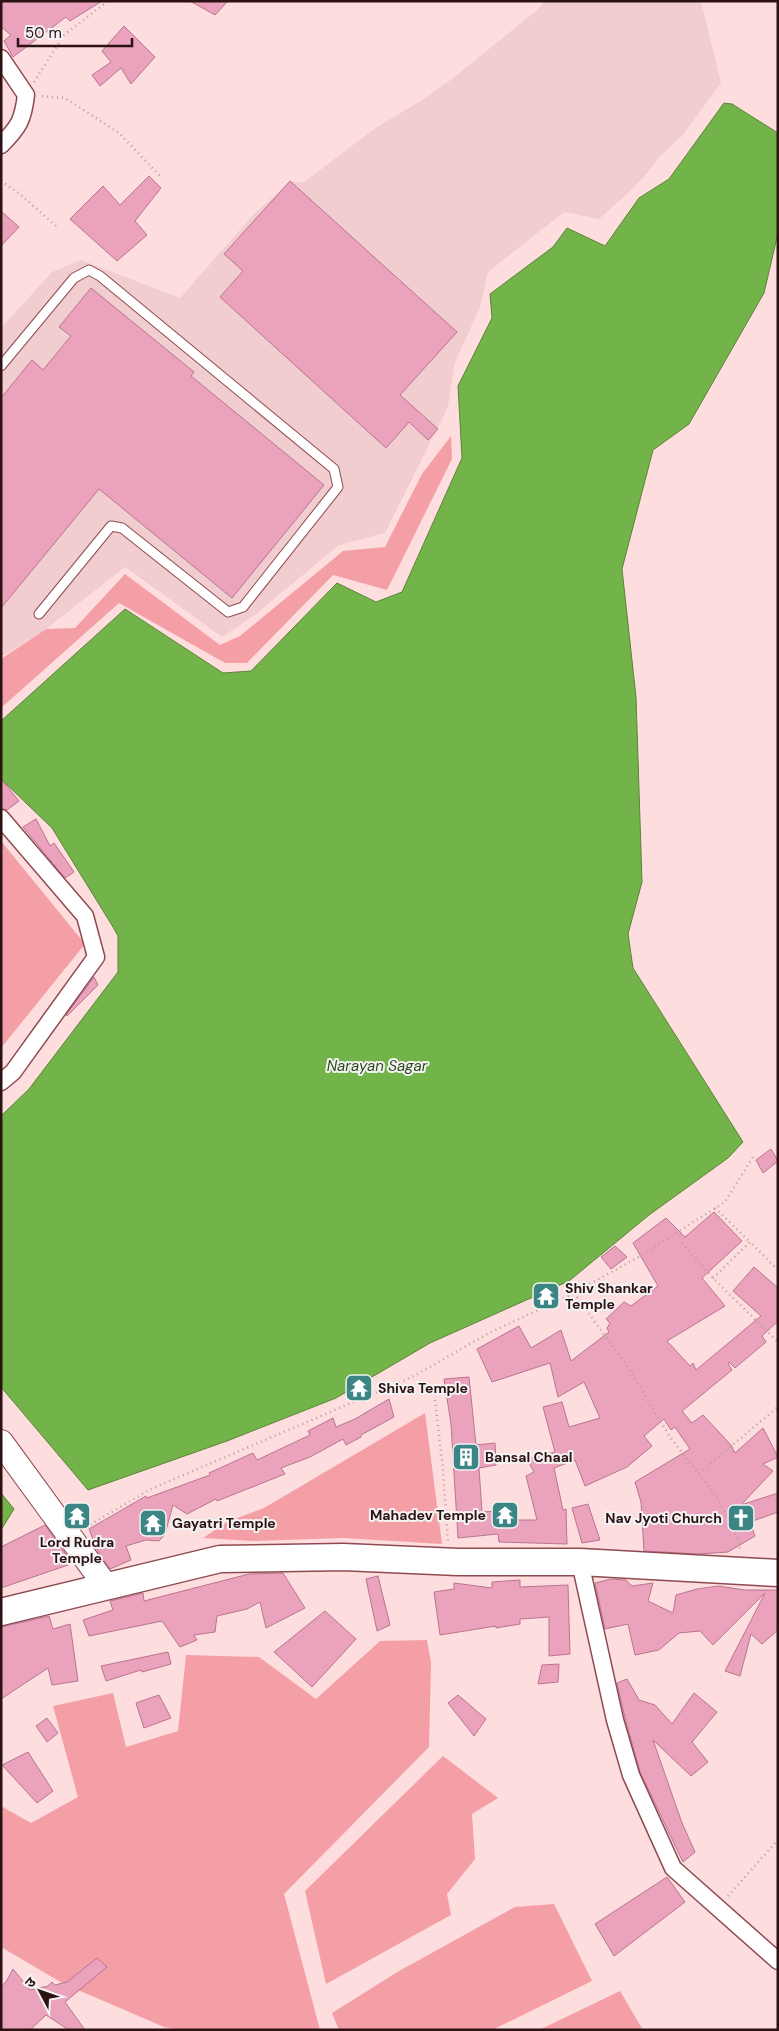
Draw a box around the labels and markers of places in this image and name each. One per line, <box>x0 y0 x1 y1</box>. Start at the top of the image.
place label: Shiv Shankar Temple <box>565 1279 653 1313</box>
temple icon: Shiv Shankar Temple <box>531 1281 561 1311</box>
temple icon: Shiva Temple <box>344 1373 374 1403</box>
place label: Shiva Temple <box>378 1379 468 1397</box>
building icon: Bansal Chaal <box>451 1442 481 1472</box>
place label: Bansal Chaal <box>485 1448 573 1466</box>
temple icon: Mahadev Temple <box>490 1500 520 1530</box>
temple icon: Lord Rudra Temple <box>62 1501 92 1531</box>
church icon: Nav Jyoti Church <box>726 1503 756 1533</box>
place label: Mahadev Temple <box>370 1506 486 1524</box>
temple icon: Gayatri Temple <box>138 1508 168 1538</box>
place label: Nav Jyoti Church <box>605 1509 722 1527</box>
place label: Gayatri Temple <box>172 1514 276 1532</box>
place label: Lord Rudra Temple <box>40 1533 114 1567</box>

